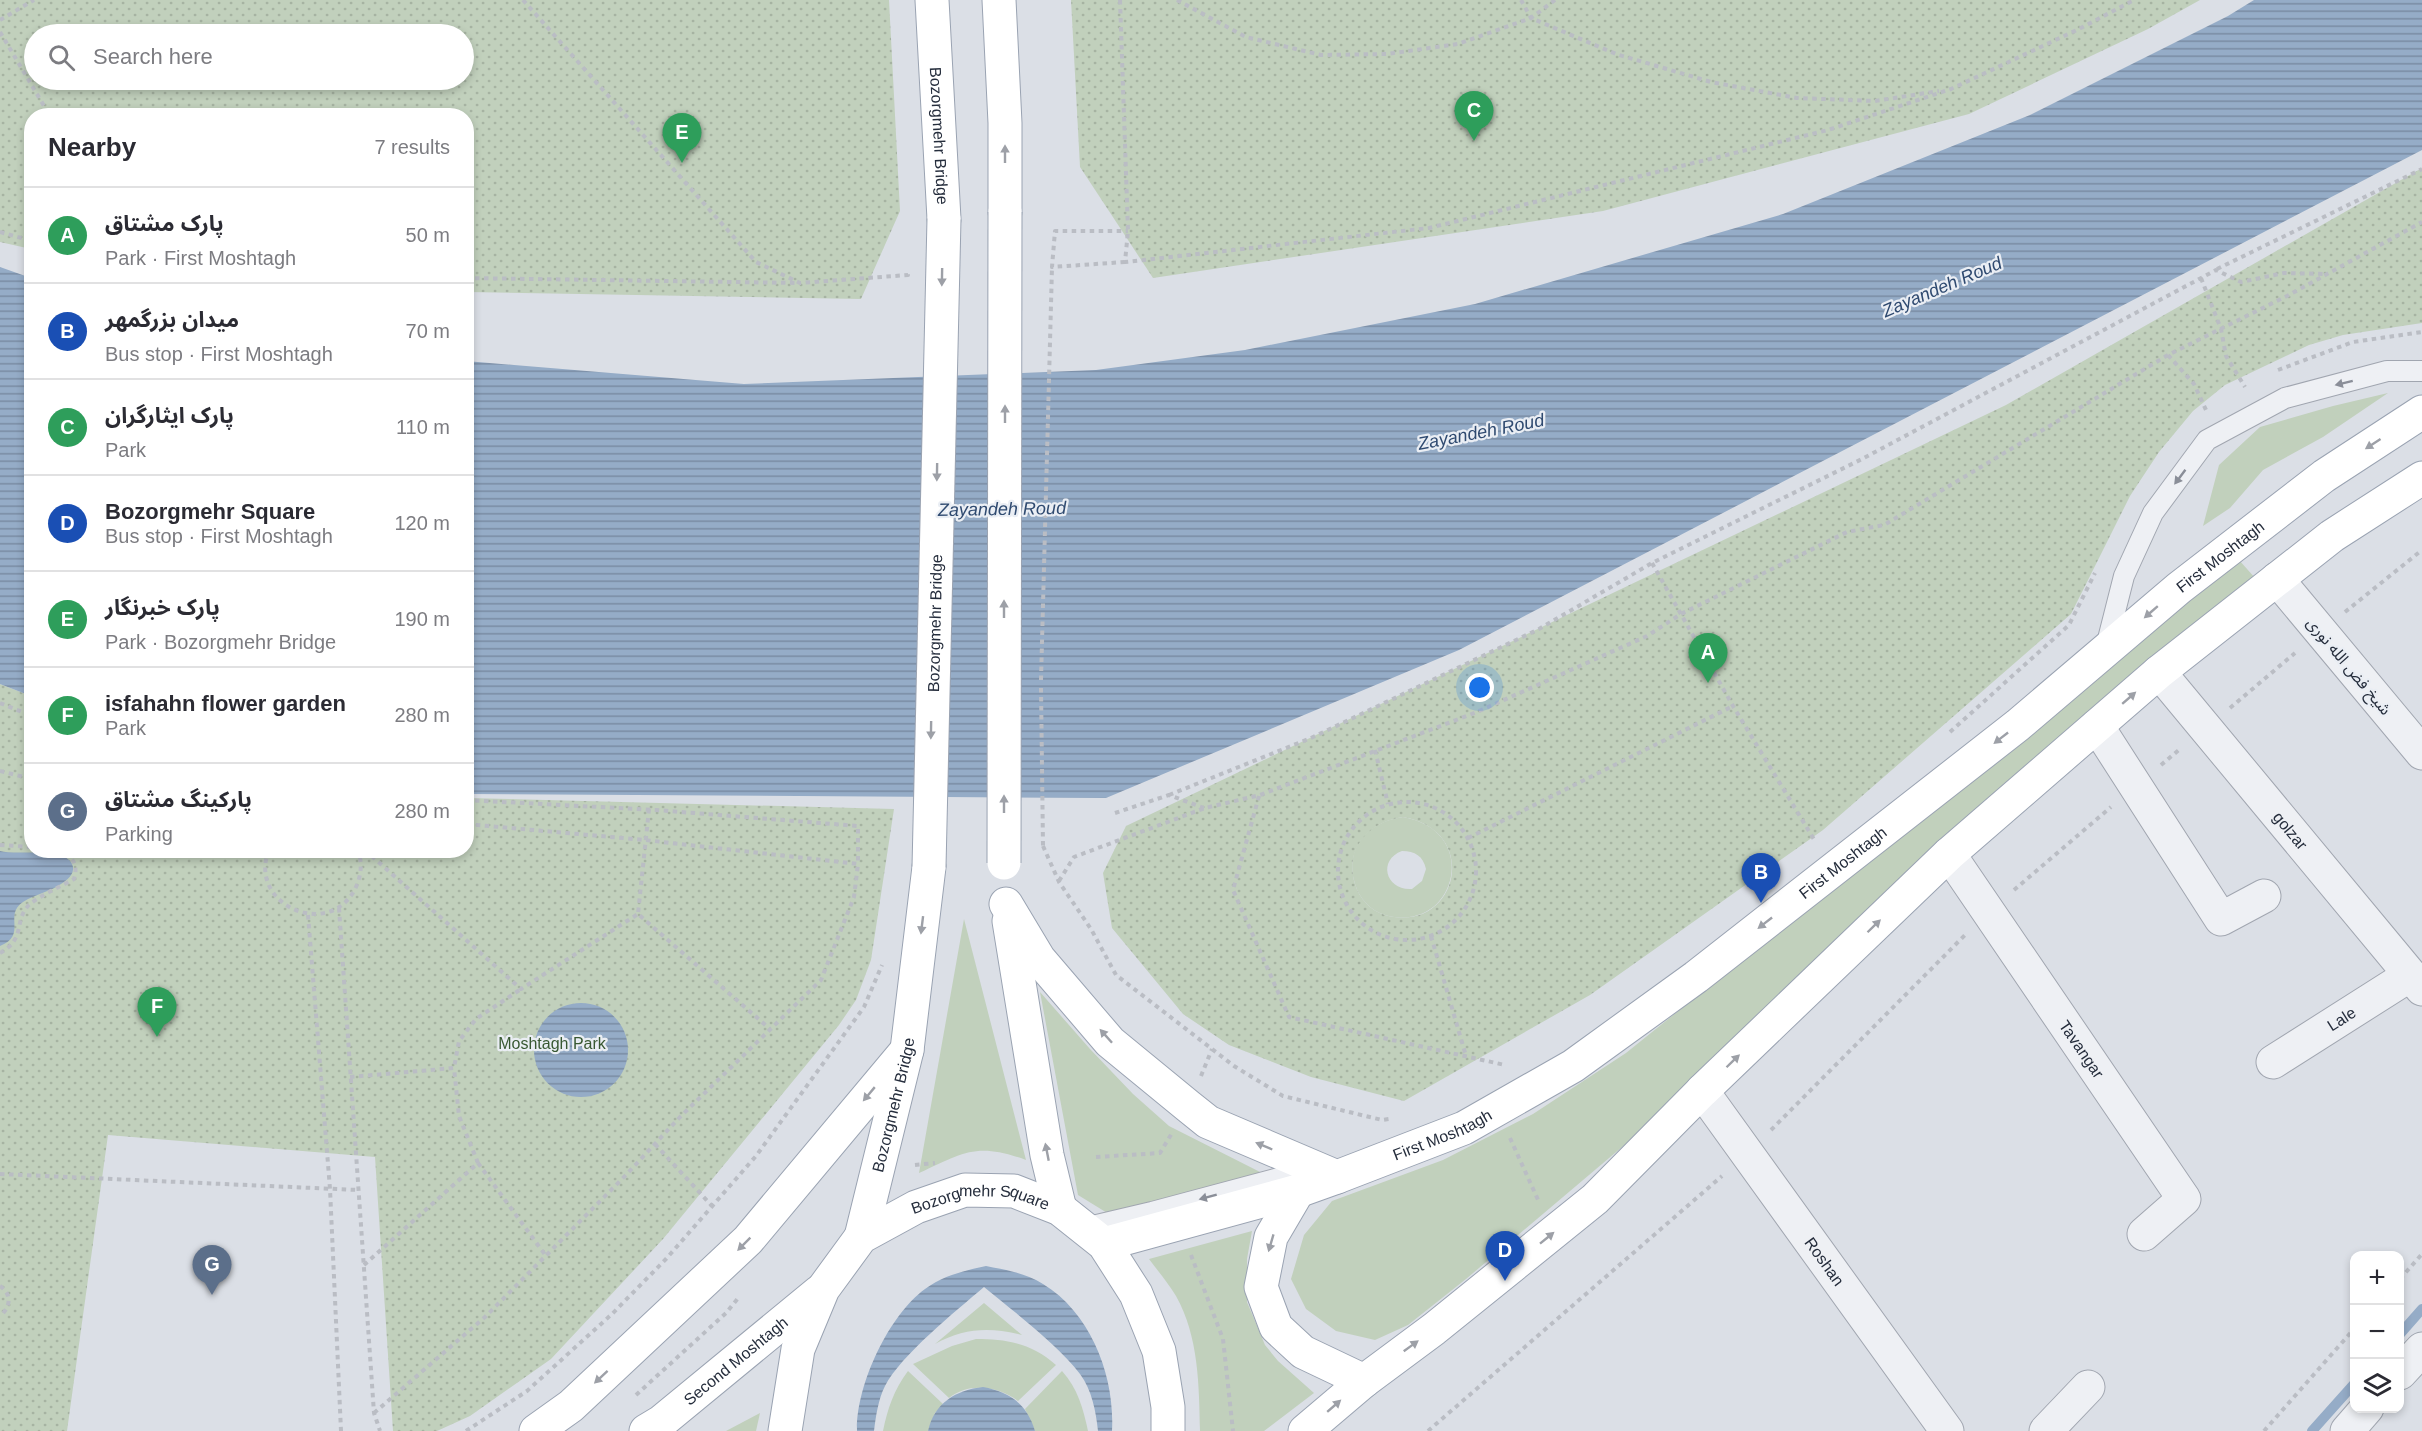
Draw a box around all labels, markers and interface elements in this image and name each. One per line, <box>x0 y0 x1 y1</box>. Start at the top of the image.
search box <box>24 24 474 90</box>
icon: search <box>45 41 78 74</box>
text: Search here <box>93 44 213 69</box>
street label: Bozorgmehr Bridge <box>927 66 952 205</box>
pin: C <box>1454 92 1494 141</box>
pin: E <box>662 114 702 163</box>
text: Nearby <box>48 132 136 162</box>
text: 7 results <box>374 136 450 158</box>
one-way arrow <box>1000 144 1010 163</box>
text: پارک مشتاق <box>105 211 224 236</box>
text: A <box>60 224 75 246</box>
text: 50 m <box>406 224 450 246</box>
text: Park · First Moshtagh <box>105 247 296 269</box>
water label: Zayandeh Roud <box>1878 252 2006 322</box>
one-way arrow <box>938 268 947 287</box>
text: میدان بزرگمهر <box>105 307 239 332</box>
text: B <box>60 320 75 342</box>
text: 70 m <box>406 320 450 342</box>
text: Bus stop · First Moshtagh <box>105 343 333 365</box>
one-way arrow <box>2335 378 2353 388</box>
text: پارک ایثارگران <box>105 403 234 428</box>
one-way arrow <box>1000 405 1010 424</box>
water label: Zayandeh Roud <box>1415 410 1547 454</box>
text: C <box>60 416 75 438</box>
text: 110 m <box>396 416 450 438</box>
text: Park <box>105 439 146 461</box>
one-way arrow <box>2365 439 2381 450</box>
one-way arrow <box>933 463 942 482</box>
one-way arrow <box>2174 468 2186 484</box>
water label: Zayandeh Roud <box>937 498 1067 520</box>
text: Bozorgmehr Square <box>105 499 315 524</box>
text: D <box>60 512 75 534</box>
text: 120 m <box>394 512 450 534</box>
street label: First Moshtagh <box>2173 517 2267 595</box>
text: Bus stop · First Moshtagh <box>105 525 333 547</box>
street label: Bozorgmehr Bridge <box>925 554 945 692</box>
text: پارک خبرنگار <box>105 595 220 620</box>
one-way arrow <box>999 600 1009 619</box>
one-way arrow <box>2143 606 2159 619</box>
text: E <box>61 608 74 630</box>
text: 190 m <box>394 608 450 630</box>
street label: شیخ فض الله نوری <box>2300 614 2395 721</box>
text: Park · Bozorgmehr Bridge <box>105 631 336 653</box>
pin: A <box>1688 634 1728 683</box>
your location <box>1465 673 1494 702</box>
text: isfahahn flower garden <box>105 691 346 716</box>
one-way arrow <box>2122 691 2137 705</box>
text: F <box>61 704 74 726</box>
text: 280 m <box>394 704 450 726</box>
text: Park <box>105 717 146 739</box>
one-way arrow <box>926 720 936 739</box>
one-way arrow <box>1994 731 2009 743</box>
text: پارکینگ مشتاق <box>105 787 252 812</box>
one-way arrow <box>999 795 1009 814</box>
text: G <box>60 800 75 822</box>
text: 280 m <box>394 800 450 822</box>
street label: golzar <box>2270 808 2311 853</box>
text: Parking <box>105 823 173 845</box>
street label: First Moshtagh <box>1796 823 1889 902</box>
pin: B <box>1742 854 1780 903</box>
one-way arrow <box>917 916 927 935</box>
one-way arrow <box>1757 916 1773 929</box>
one-way arrow <box>1867 919 1881 933</box>
pin: F <box>138 988 176 1037</box>
street label: Lale <box>2324 1003 2359 1034</box>
street label: Tavangar <box>2056 1017 2108 1082</box>
one-way arrow <box>1100 1029 1113 1044</box>
park label: Moshtagh Park <box>498 1035 607 1052</box>
street label: Bozorgmehr Bridge <box>869 1037 917 1174</box>
one-way arrow <box>1726 1054 1740 1068</box>
one-way arrow <box>863 1087 876 1102</box>
street label: First Moshtagh <box>1390 1106 1495 1163</box>
one-way arrow <box>1255 1141 1273 1151</box>
one-way arrow <box>1042 1142 1051 1161</box>
street label: Bozorgmehr Square <box>909 1181 1052 1217</box>
one-way arrow <box>1199 1193 1217 1202</box>
pin: D <box>1486 1232 1524 1281</box>
one-way arrow <box>1539 1233 1554 1245</box>
one-way arrow <box>1266 1234 1275 1252</box>
street label: Roshan <box>1802 1234 1848 1289</box>
one-way arrow <box>737 1236 751 1250</box>
pin: G <box>192 1246 232 1295</box>
map controls <box>2350 1251 2404 1413</box>
button: + <box>2350 1251 2404 1305</box>
button: − <box>2350 1305 2404 1359</box>
street label: Second Moshtagh <box>680 1313 791 1408</box>
one-way arrow <box>1402 1340 1418 1352</box>
button: layers <box>2350 1359 2404 1413</box>
one-way arrow <box>594 1370 609 1384</box>
one-way arrow <box>1326 1400 1341 1413</box>

